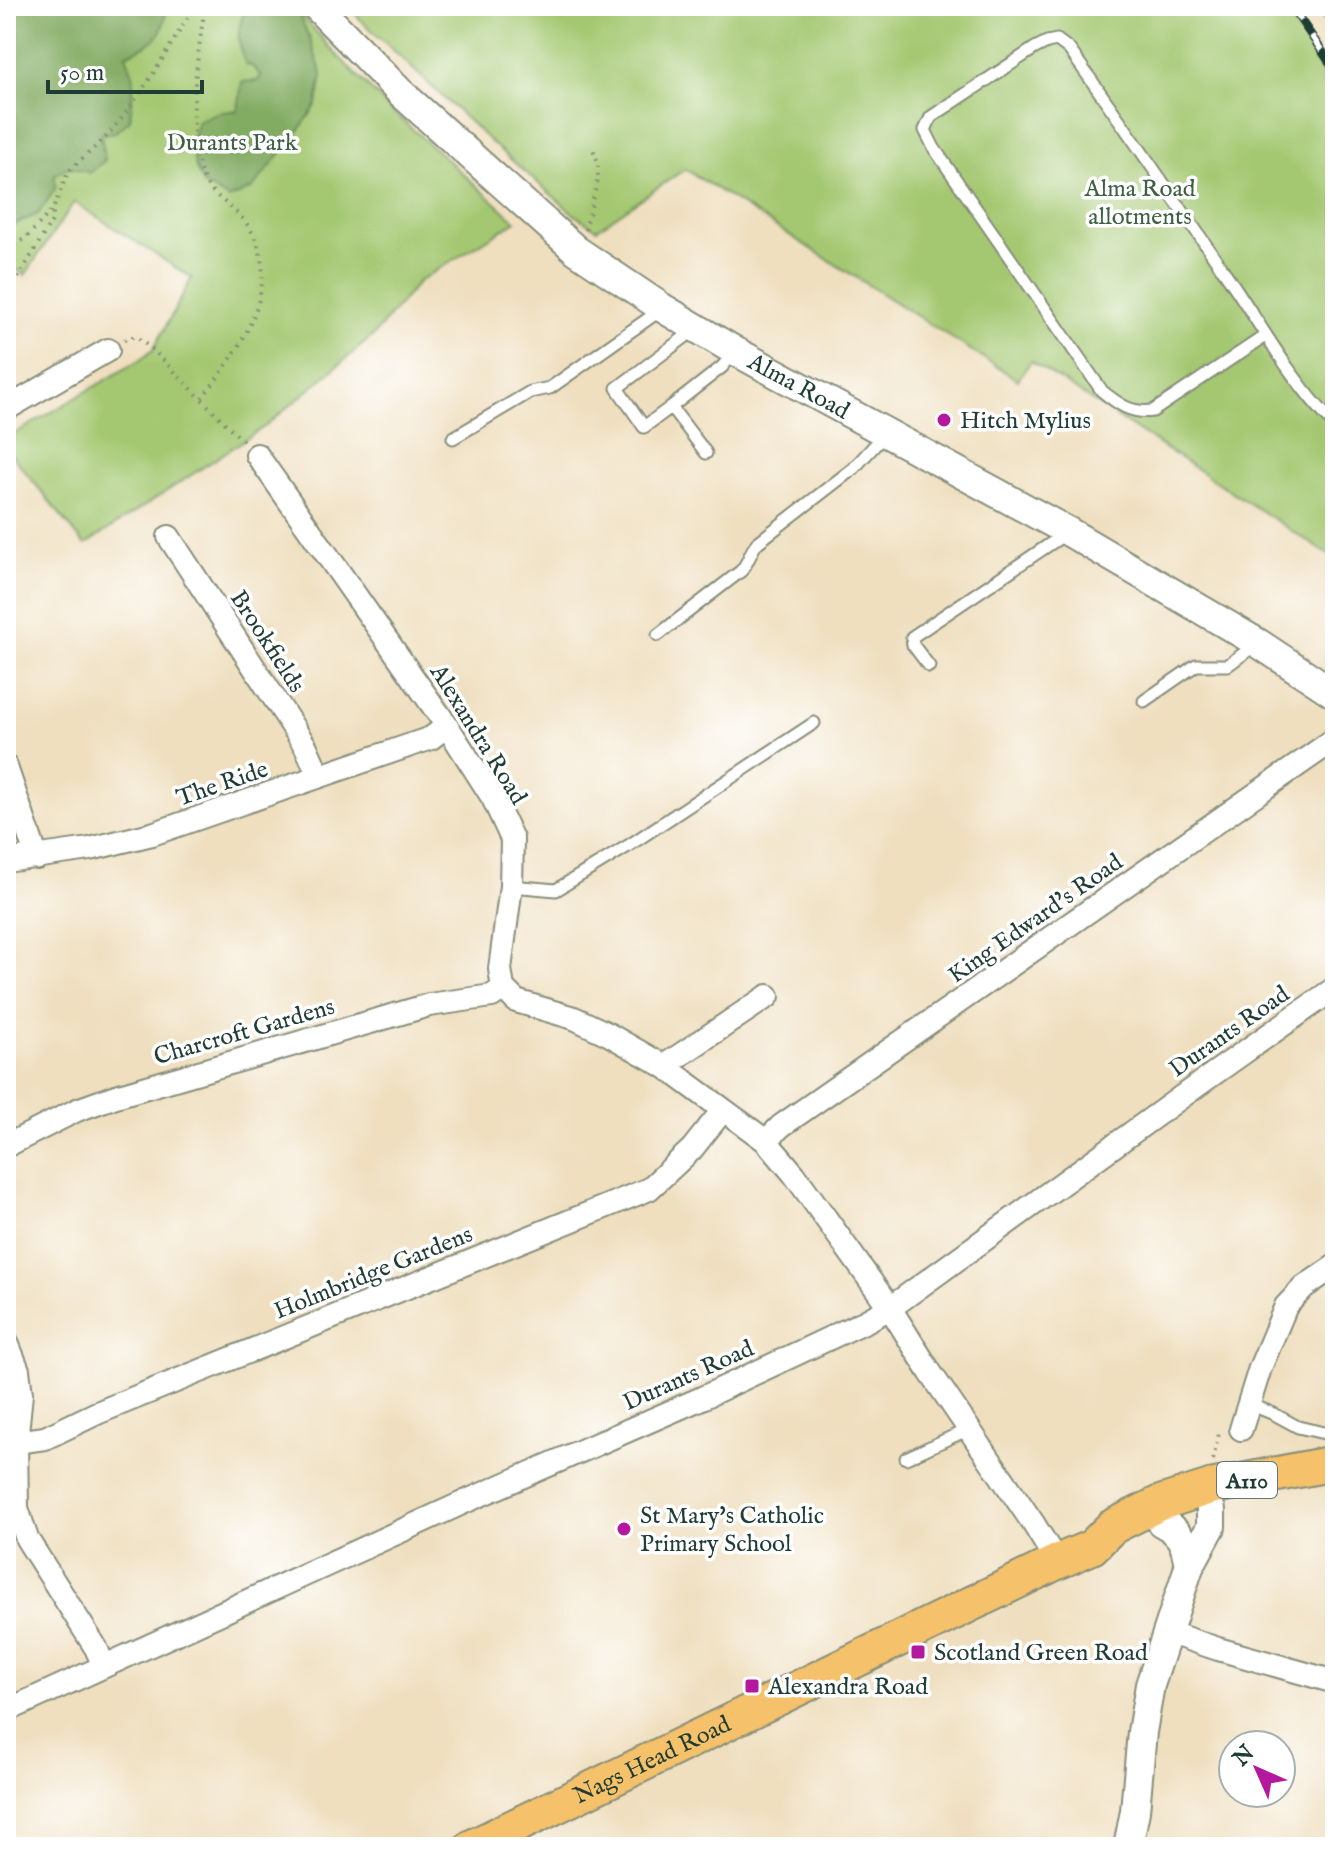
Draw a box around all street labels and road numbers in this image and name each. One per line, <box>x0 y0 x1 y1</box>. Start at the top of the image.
street label: Alma Road <box>741 346 855 427</box>
street label: Brookfields <box>222 585 311 699</box>
street label: Alexandra Road <box>422 658 533 811</box>
street label: The Ride <box>173 754 272 815</box>
street label: King Edward's Road <box>943 847 1129 991</box>
street label: Durants Road <box>1164 979 1296 1085</box>
street label: Charcroft Gardens <box>150 992 338 1073</box>
street label: Holmbridge Gardens <box>270 1219 477 1327</box>
street label: Durants Road <box>618 1334 759 1419</box>
road number: A110 <box>1217 1462 1277 1498</box>
street label: Nags Head Road <box>569 1709 736 1812</box>

